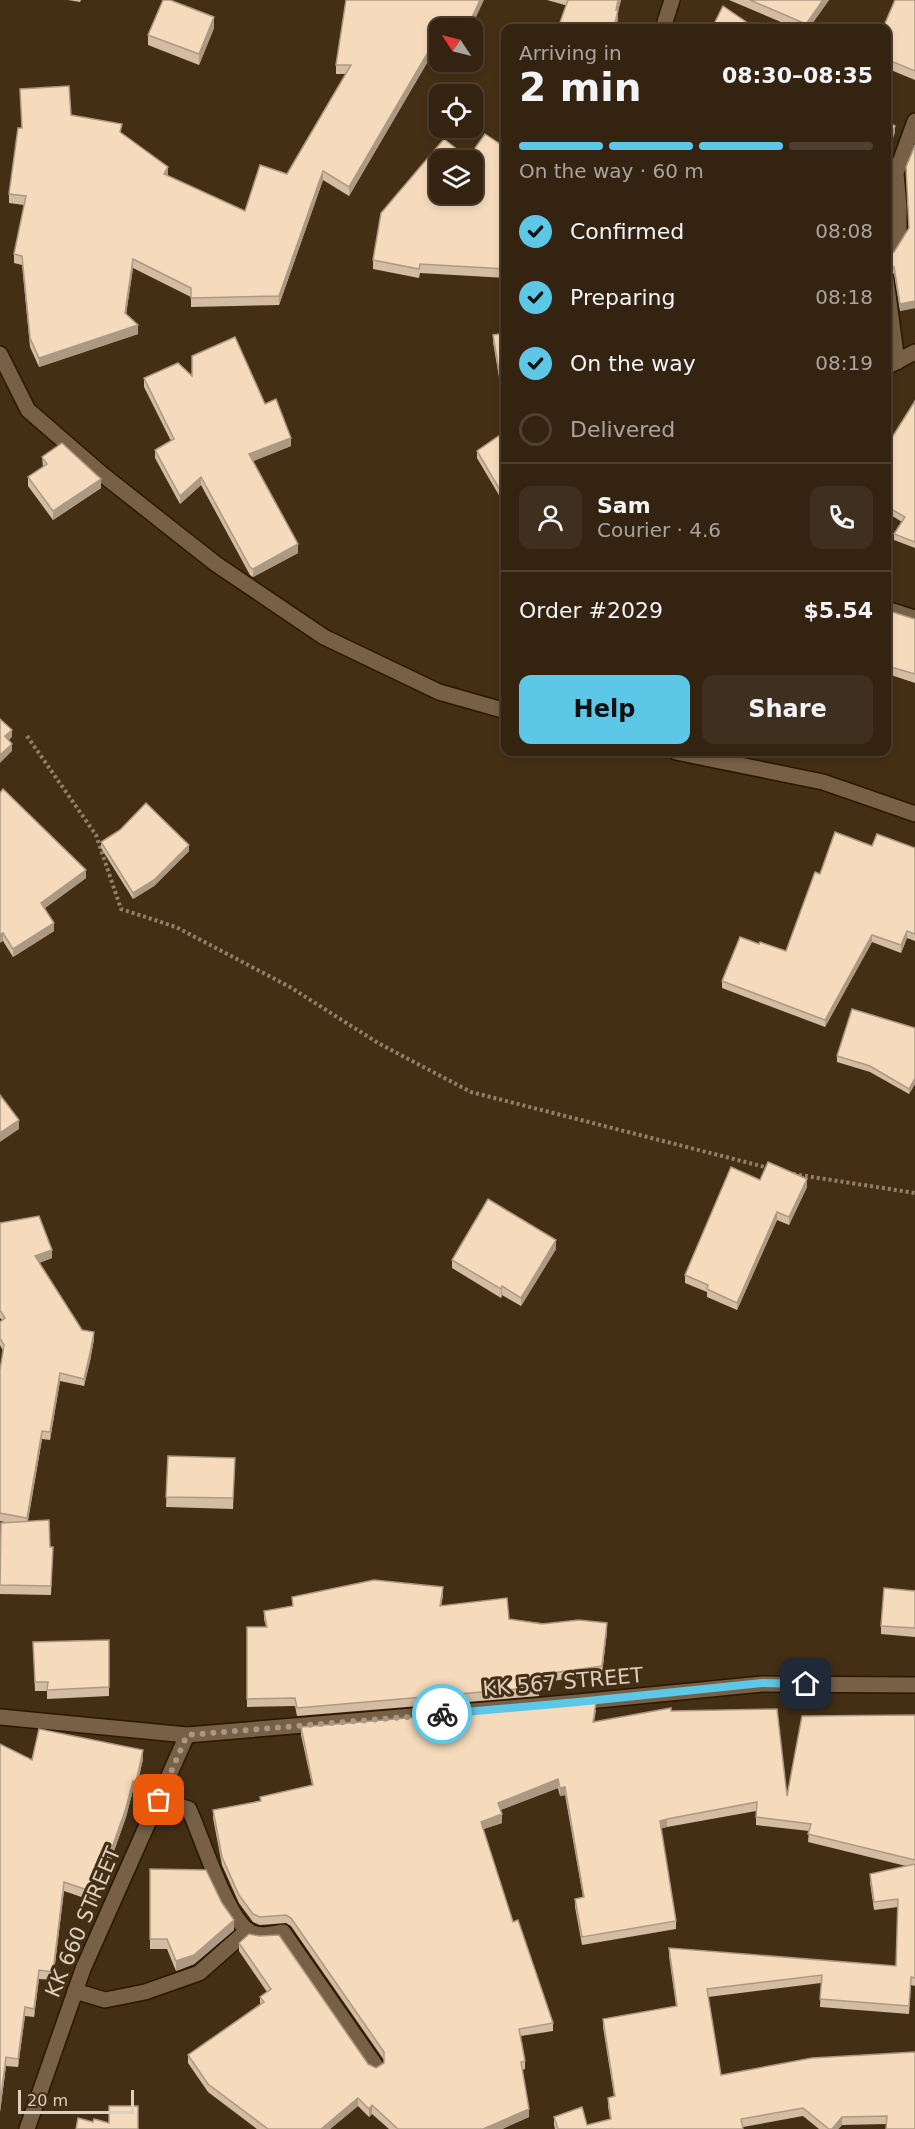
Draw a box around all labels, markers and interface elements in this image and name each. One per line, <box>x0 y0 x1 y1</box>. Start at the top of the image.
north arrow <box>429 18 483 72</box>
map controls <box>429 18 483 204</box>
text: Arriving in <box>519 41 622 65</box>
text: 08:30–08:35 <box>722 63 873 88</box>
text: 2 min <box>519 65 641 110</box>
button: locate <box>429 84 483 138</box>
button: layers <box>429 150 483 204</box>
text: On the way · 60 m <box>519 159 704 183</box>
icon: check <box>519 215 552 248</box>
text: Confirmed <box>570 219 684 244</box>
text: 08:08 <box>815 219 873 243</box>
icon: check <box>519 281 552 314</box>
text: Preparing <box>570 285 676 310</box>
text: 08:18 <box>815 285 873 309</box>
icon: check <box>519 347 552 380</box>
text: On the way <box>570 351 696 376</box>
text: 08:19 <box>815 351 873 375</box>
text: Delivered <box>570 417 675 442</box>
button: person <box>519 486 582 549</box>
button: phone <box>810 486 873 549</box>
text: Sam <box>597 493 651 518</box>
text: Courier · 4.6 <box>597 518 721 542</box>
text: Order #2029 <box>519 598 663 623</box>
text: $5.54 <box>803 598 873 623</box>
button: Help <box>519 675 690 744</box>
button: Share <box>702 675 873 744</box>
pin <box>780 1658 831 1709</box>
street label: KK 567 STREET <box>482 1663 644 1701</box>
icon: home <box>789 1667 822 1700</box>
courier <box>412 1684 472 1744</box>
icon: bike <box>426 1698 459 1731</box>
pin <box>133 1774 184 1825</box>
icon: bag <box>142 1783 175 1816</box>
street label: KK 660 STREET <box>40 1843 126 2001</box>
scale bar <box>18 2087 134 2114</box>
text: 20 m <box>27 2091 68 2110</box>

